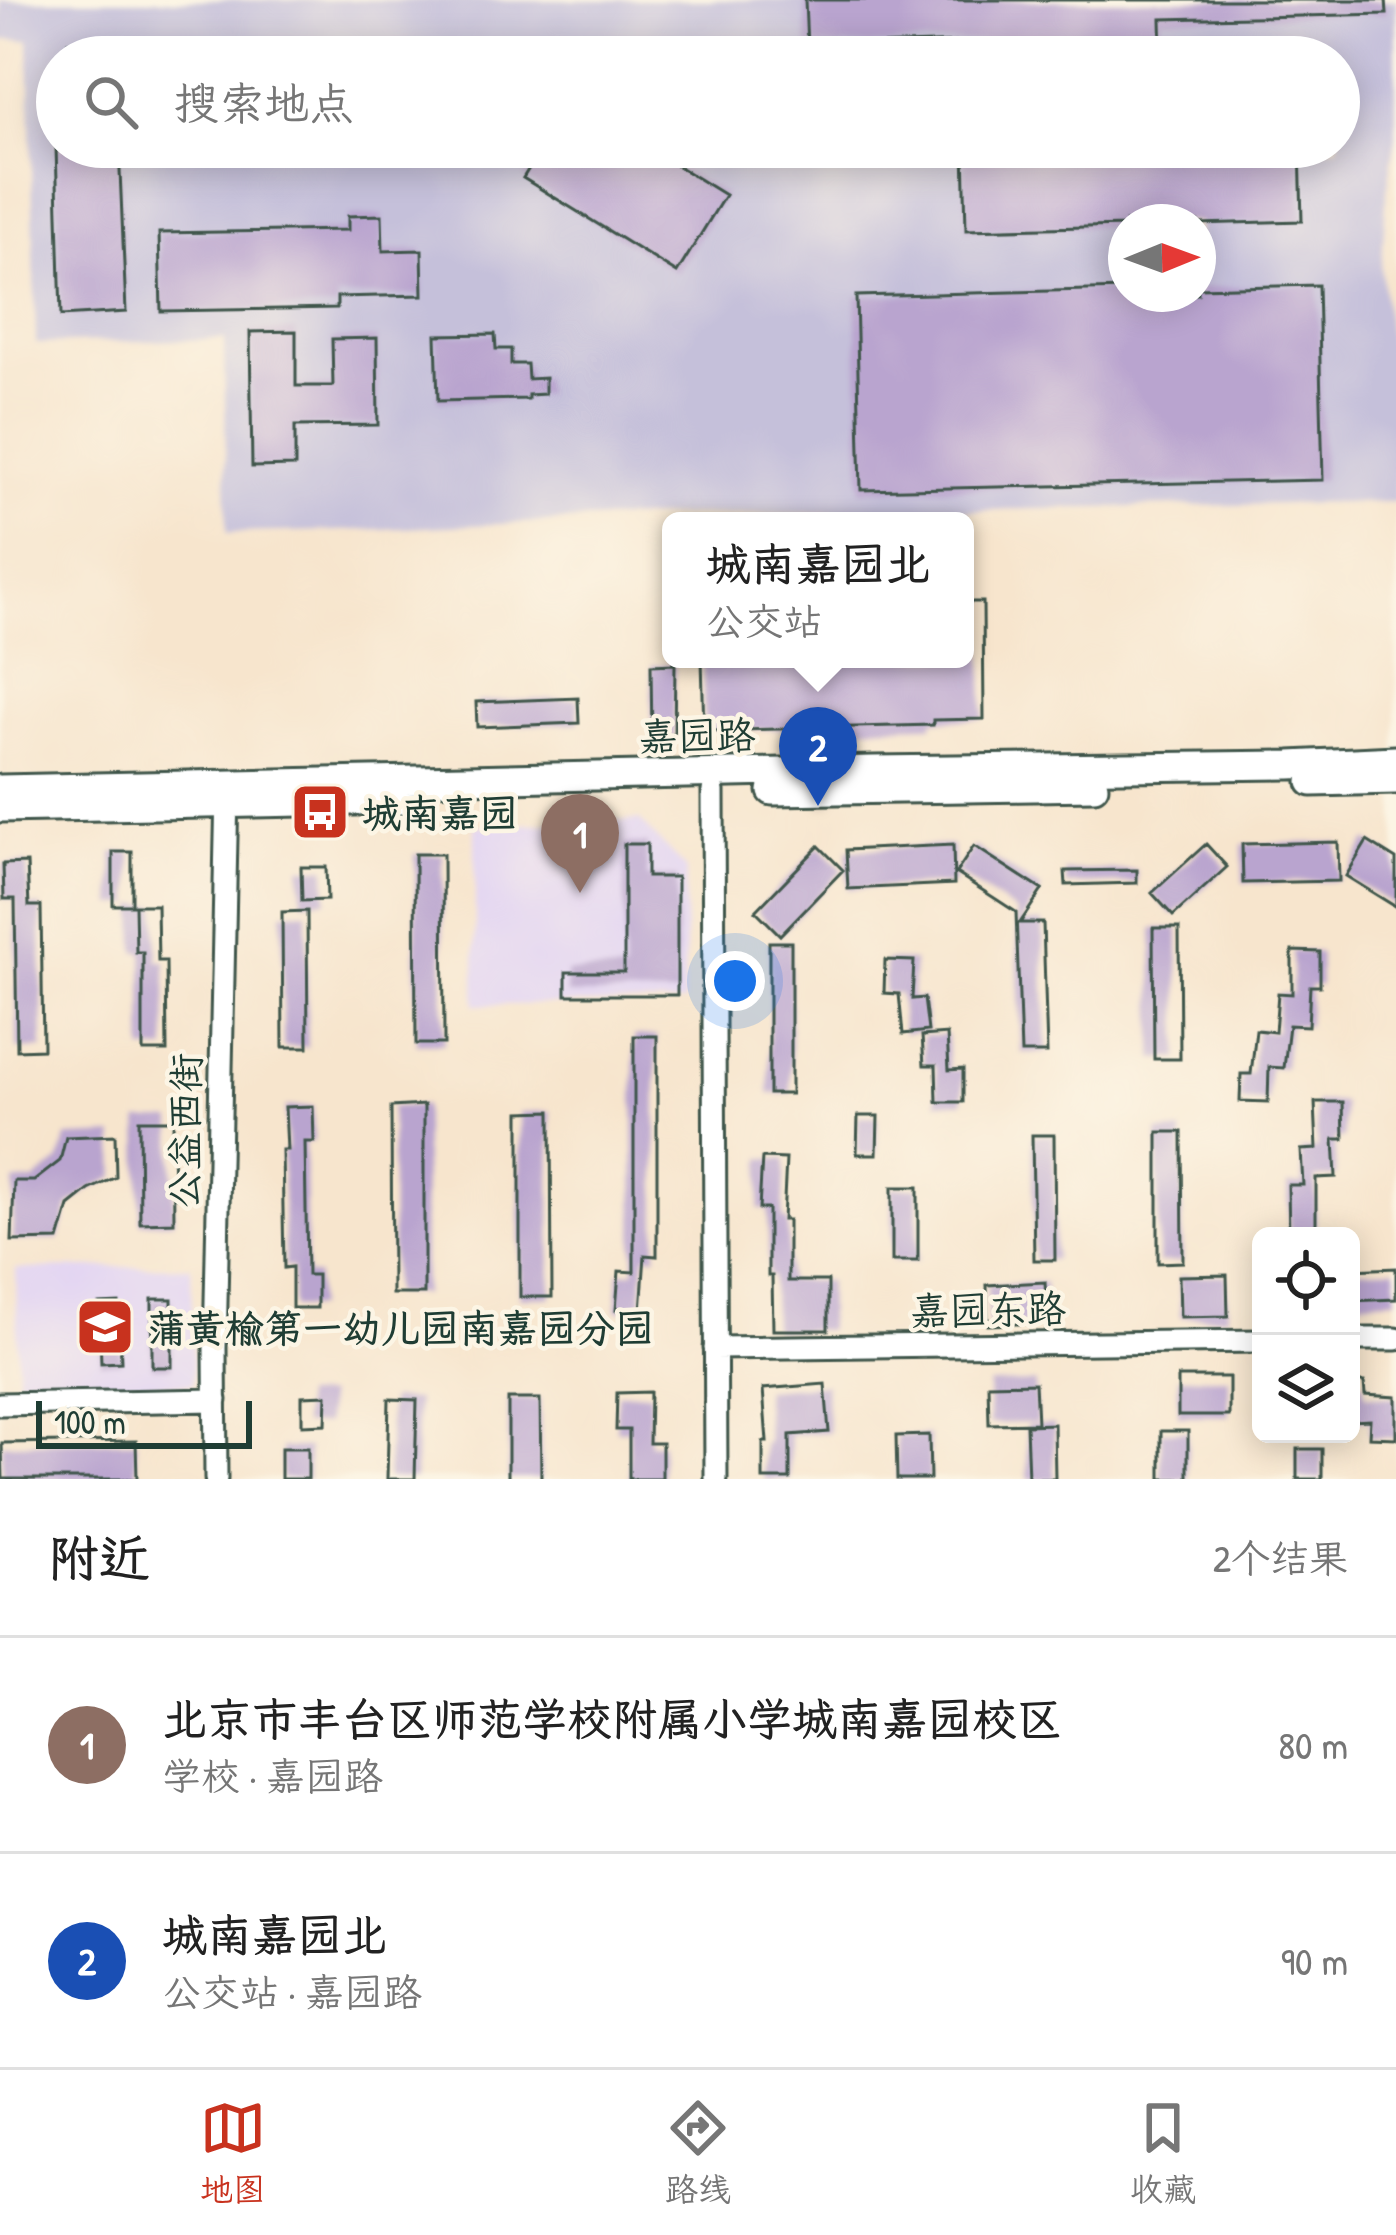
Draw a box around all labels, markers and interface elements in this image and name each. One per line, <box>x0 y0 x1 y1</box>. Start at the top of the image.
search box <box>36 36 1360 168</box>
icon: search <box>78 69 144 135</box>
text: 搜索地点 <box>174 72 354 133</box>
north arrow <box>1108 204 1216 312</box>
popup <box>662 512 974 668</box>
text: 城南嘉园北 <box>705 533 931 594</box>
text: 公交站 <box>705 594 823 647</box>
street label: 嘉园路 <box>638 707 756 763</box>
pin: 2 <box>779 707 857 806</box>
bus stop icon: 城南嘉园 <box>289 781 351 843</box>
place label: 城南嘉园 <box>362 786 518 839</box>
pin: 1 <box>541 794 619 893</box>
your location <box>705 951 765 1011</box>
street label: 公益西街 <box>156 1053 212 1209</box>
map controls <box>1252 1227 1360 1443</box>
button: locate <box>1252 1227 1360 1335</box>
street label: 嘉园东路 <box>910 1281 1066 1337</box>
school or university icon: 蒲黄榆第一幼儿园南嘉园分园 <box>74 1296 136 1358</box>
place label: 蒲黄榆第一幼儿园南嘉园分园 <box>147 1301 654 1354</box>
button: layers <box>1252 1335 1360 1443</box>
scale bar <box>36 1395 252 1448</box>
text: 100 m <box>54 1400 126 1444</box>
text: 附近 <box>48 1523 150 1592</box>
text: 2个结果 <box>1213 1531 1348 1584</box>
text: 北京市丰台区师范学校附属小学城南嘉园校区 <box>162 1688 1062 1749</box>
text: 1 <box>80 1718 94 1771</box>
text: 80 m <box>1278 1718 1348 1771</box>
text: 学校 · 嘉园路 <box>162 1749 383 1802</box>
text: 城南嘉园北 <box>162 1904 387 1965</box>
text: 2 <box>78 1934 96 1987</box>
text: 90 m <box>1281 1934 1348 1987</box>
text: 公交站 · 嘉园路 <box>162 1965 422 2018</box>
tab: 地图 <box>200 2095 266 2211</box>
tab: 路线 <box>665 2095 731 2211</box>
tab: 收藏 <box>1130 2095 1196 2211</box>

